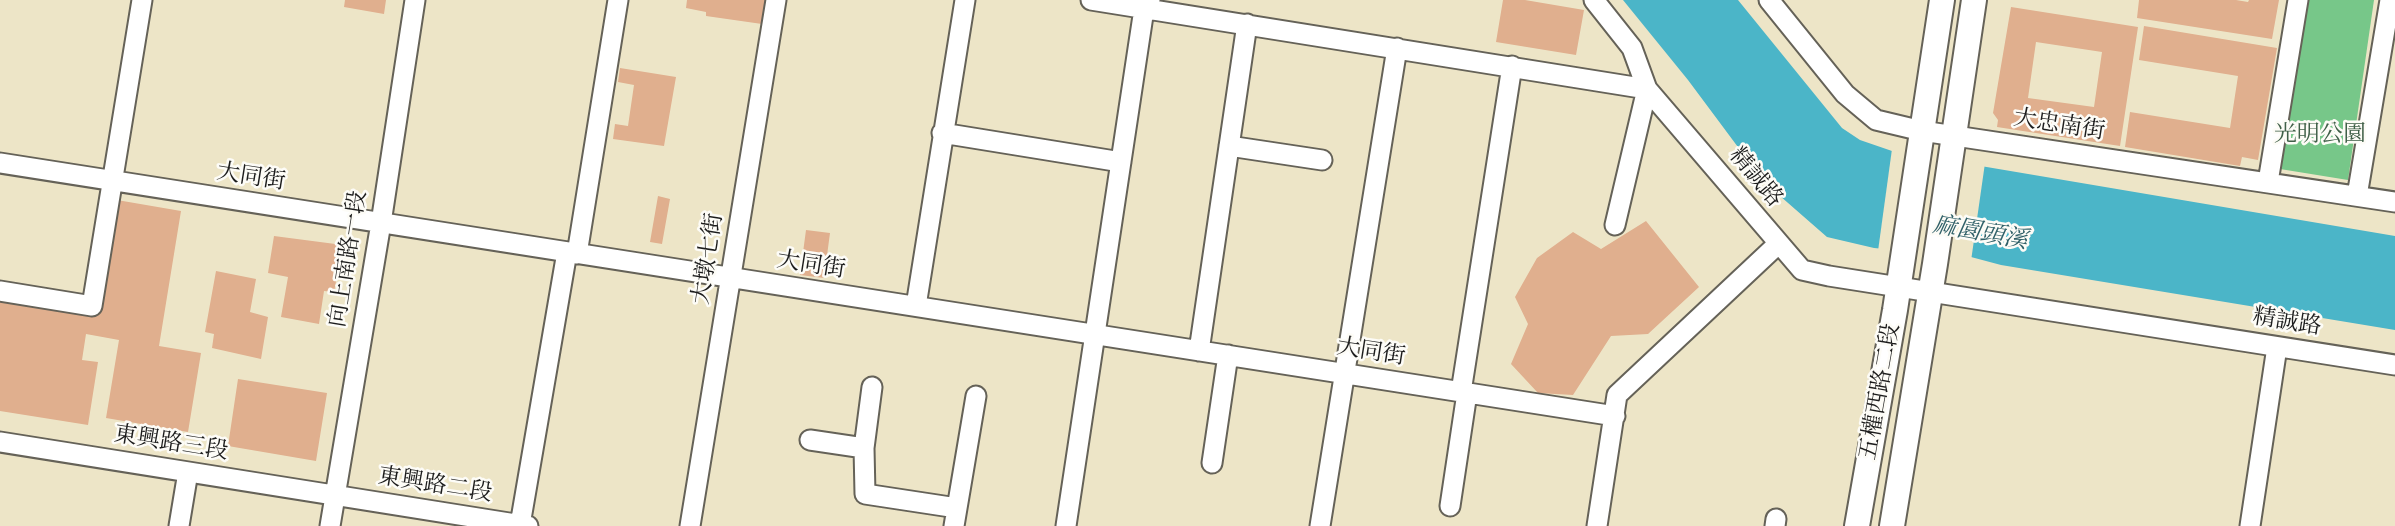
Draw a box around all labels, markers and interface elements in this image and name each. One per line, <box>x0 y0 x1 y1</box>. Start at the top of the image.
street label: 大忠南街 <box>2011 105 2107 147</box>
park label: 光明公園 <box>2274 122 2366 150</box>
street label: 精誠路 <box>1722 143 1788 213</box>
street label: 大同街 <box>215 159 287 197</box>
street label: 向上南路一段 <box>325 189 373 329</box>
street label: 大墩七街 <box>688 211 730 307</box>
water label: 麻園頭溪 <box>1930 211 2030 257</box>
street label: 大同街 <box>775 247 847 285</box>
street label: 精誠路 <box>2251 304 2323 342</box>
street label: 五權西路二段 <box>1855 322 1907 462</box>
street label: 大同街 <box>1335 334 1407 372</box>
street label: 東興路三段 <box>112 421 230 467</box>
street label: 東興路二段 <box>376 463 494 509</box>

